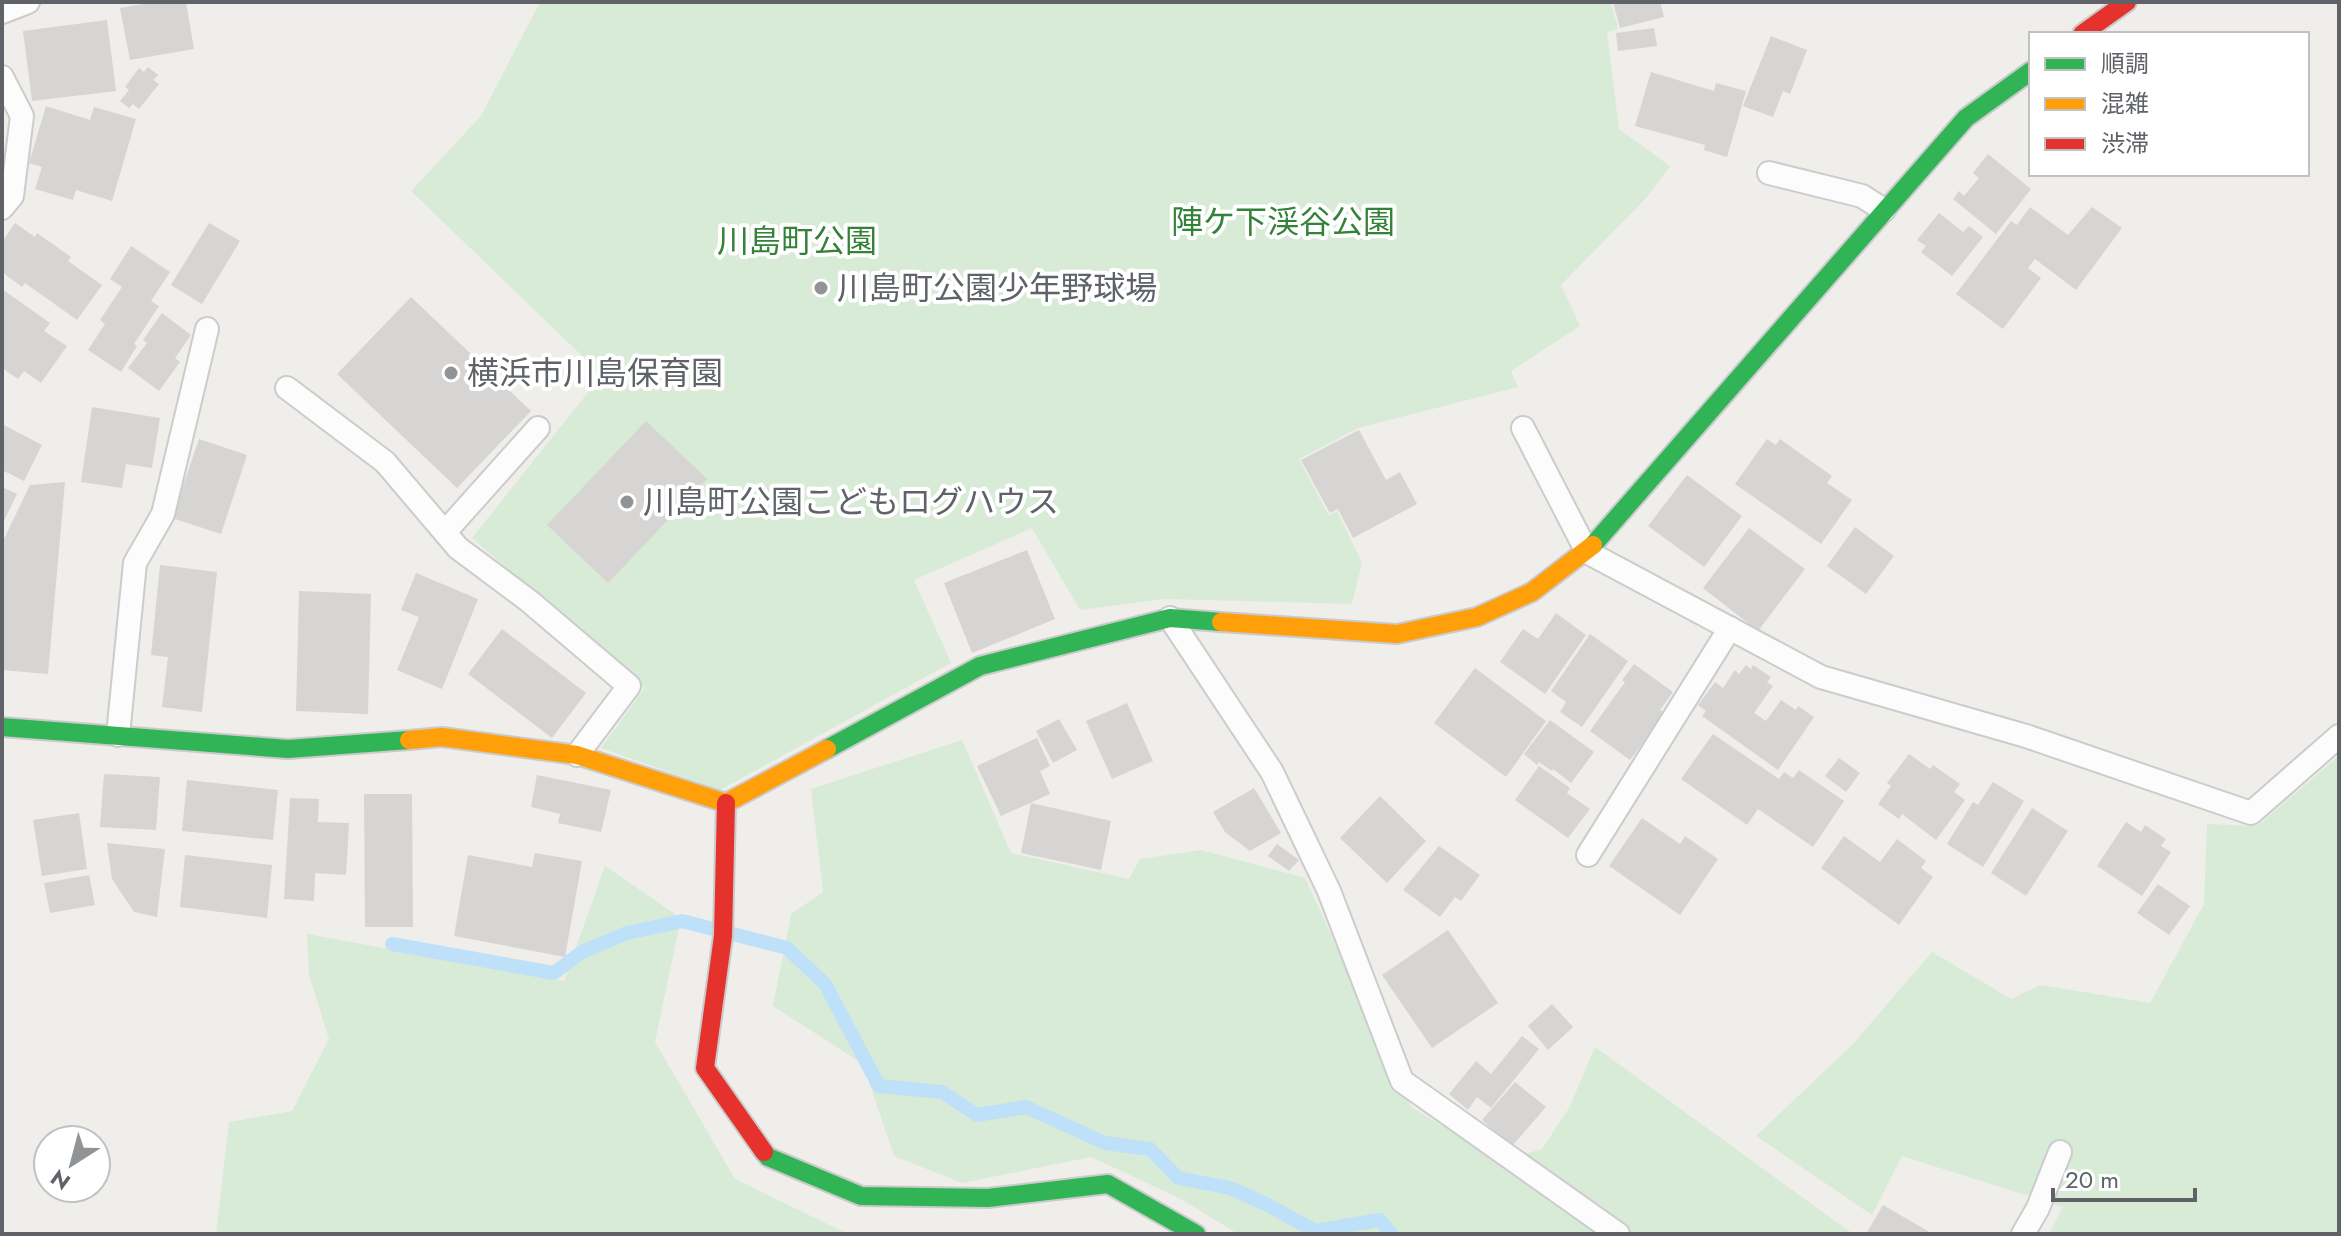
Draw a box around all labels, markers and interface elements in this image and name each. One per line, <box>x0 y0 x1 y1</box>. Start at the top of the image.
legend <box>2029 32 2309 176</box>
text: 順調 <box>2101 46 2149 81</box>
text: 混雑 <box>2101 86 2149 121</box>
text: 渋滞 <box>2101 126 2149 161</box>
park label: 陣ケ下渓谷公園 <box>1171 199 1395 245</box>
park label: 川島町公園 <box>717 218 877 264</box>
place label: 川島町公園少年野球場 <box>837 265 1157 311</box>
marker: 川島町公園少年野球場 <box>812 279 830 297</box>
place label: 横浜市川島保育園 <box>467 350 723 396</box>
marker: 横浜市川島保育園 <box>442 364 460 382</box>
place label: 川島町公園こどもログハウス <box>643 479 1059 525</box>
marker: 川島町公園こどもログハウス <box>618 493 636 511</box>
north arrow <box>32 1124 112 1204</box>
scale bar <box>2053 1152 2195 1202</box>
text: N <box>44 1162 77 1198</box>
text: 20 m <box>2065 1162 2119 1197</box>

